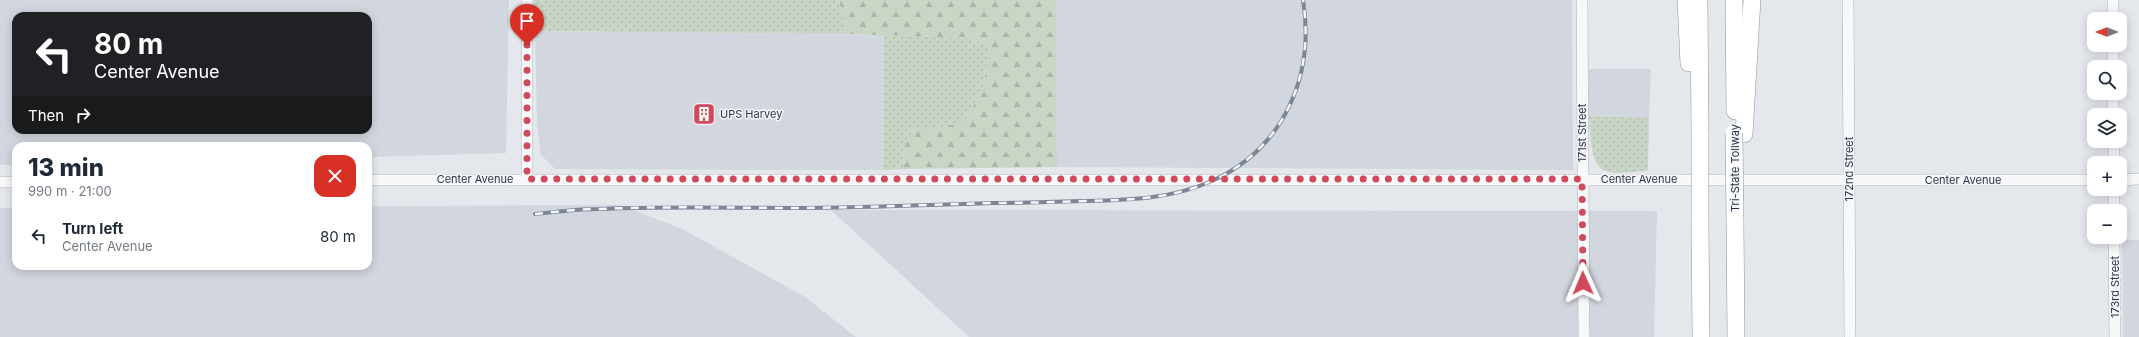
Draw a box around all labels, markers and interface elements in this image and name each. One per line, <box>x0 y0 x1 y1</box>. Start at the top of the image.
pin <box>510 4 544 45</box>
icon: arrive <box>516 10 538 32</box>
north arrow <box>2087 12 2127 52</box>
map controls <box>2087 12 2127 244</box>
text: 80 m <box>94 27 163 61</box>
icon: left <box>28 28 80 80</box>
button: search <box>2087 60 2127 100</box>
text: Center Avenue <box>94 61 220 82</box>
building icon: UPS Harvey <box>691 101 717 127</box>
street label: 171st Street <box>1575 103 1589 162</box>
icon: right <box>72 104 94 126</box>
text: Then <box>28 106 64 125</box>
place label: UPS Harvey <box>720 107 782 121</box>
button: layers <box>2087 108 2127 148</box>
street label: Tri-State Tollway <box>1728 124 1742 212</box>
street label: 172nd Street <box>1842 136 1856 201</box>
text: 13 min <box>28 153 104 182</box>
button: close <box>314 155 356 197</box>
button: + <box>2087 156 2127 196</box>
street label: Center Avenue <box>437 172 513 186</box>
street label: Center Avenue <box>1601 172 1677 186</box>
street label: Center Avenue <box>1925 173 2001 187</box>
text: 990 m · 21:00 <box>28 183 112 199</box>
button: − <box>2087 204 2127 244</box>
text: Turn left <box>62 219 123 238</box>
icon: left <box>28 225 50 247</box>
text: 80 m <box>320 227 356 246</box>
text: Center Avenue <box>62 238 153 254</box>
street label: 173rd Street <box>2108 256 2122 318</box>
position arrow <box>1562 262 1604 304</box>

